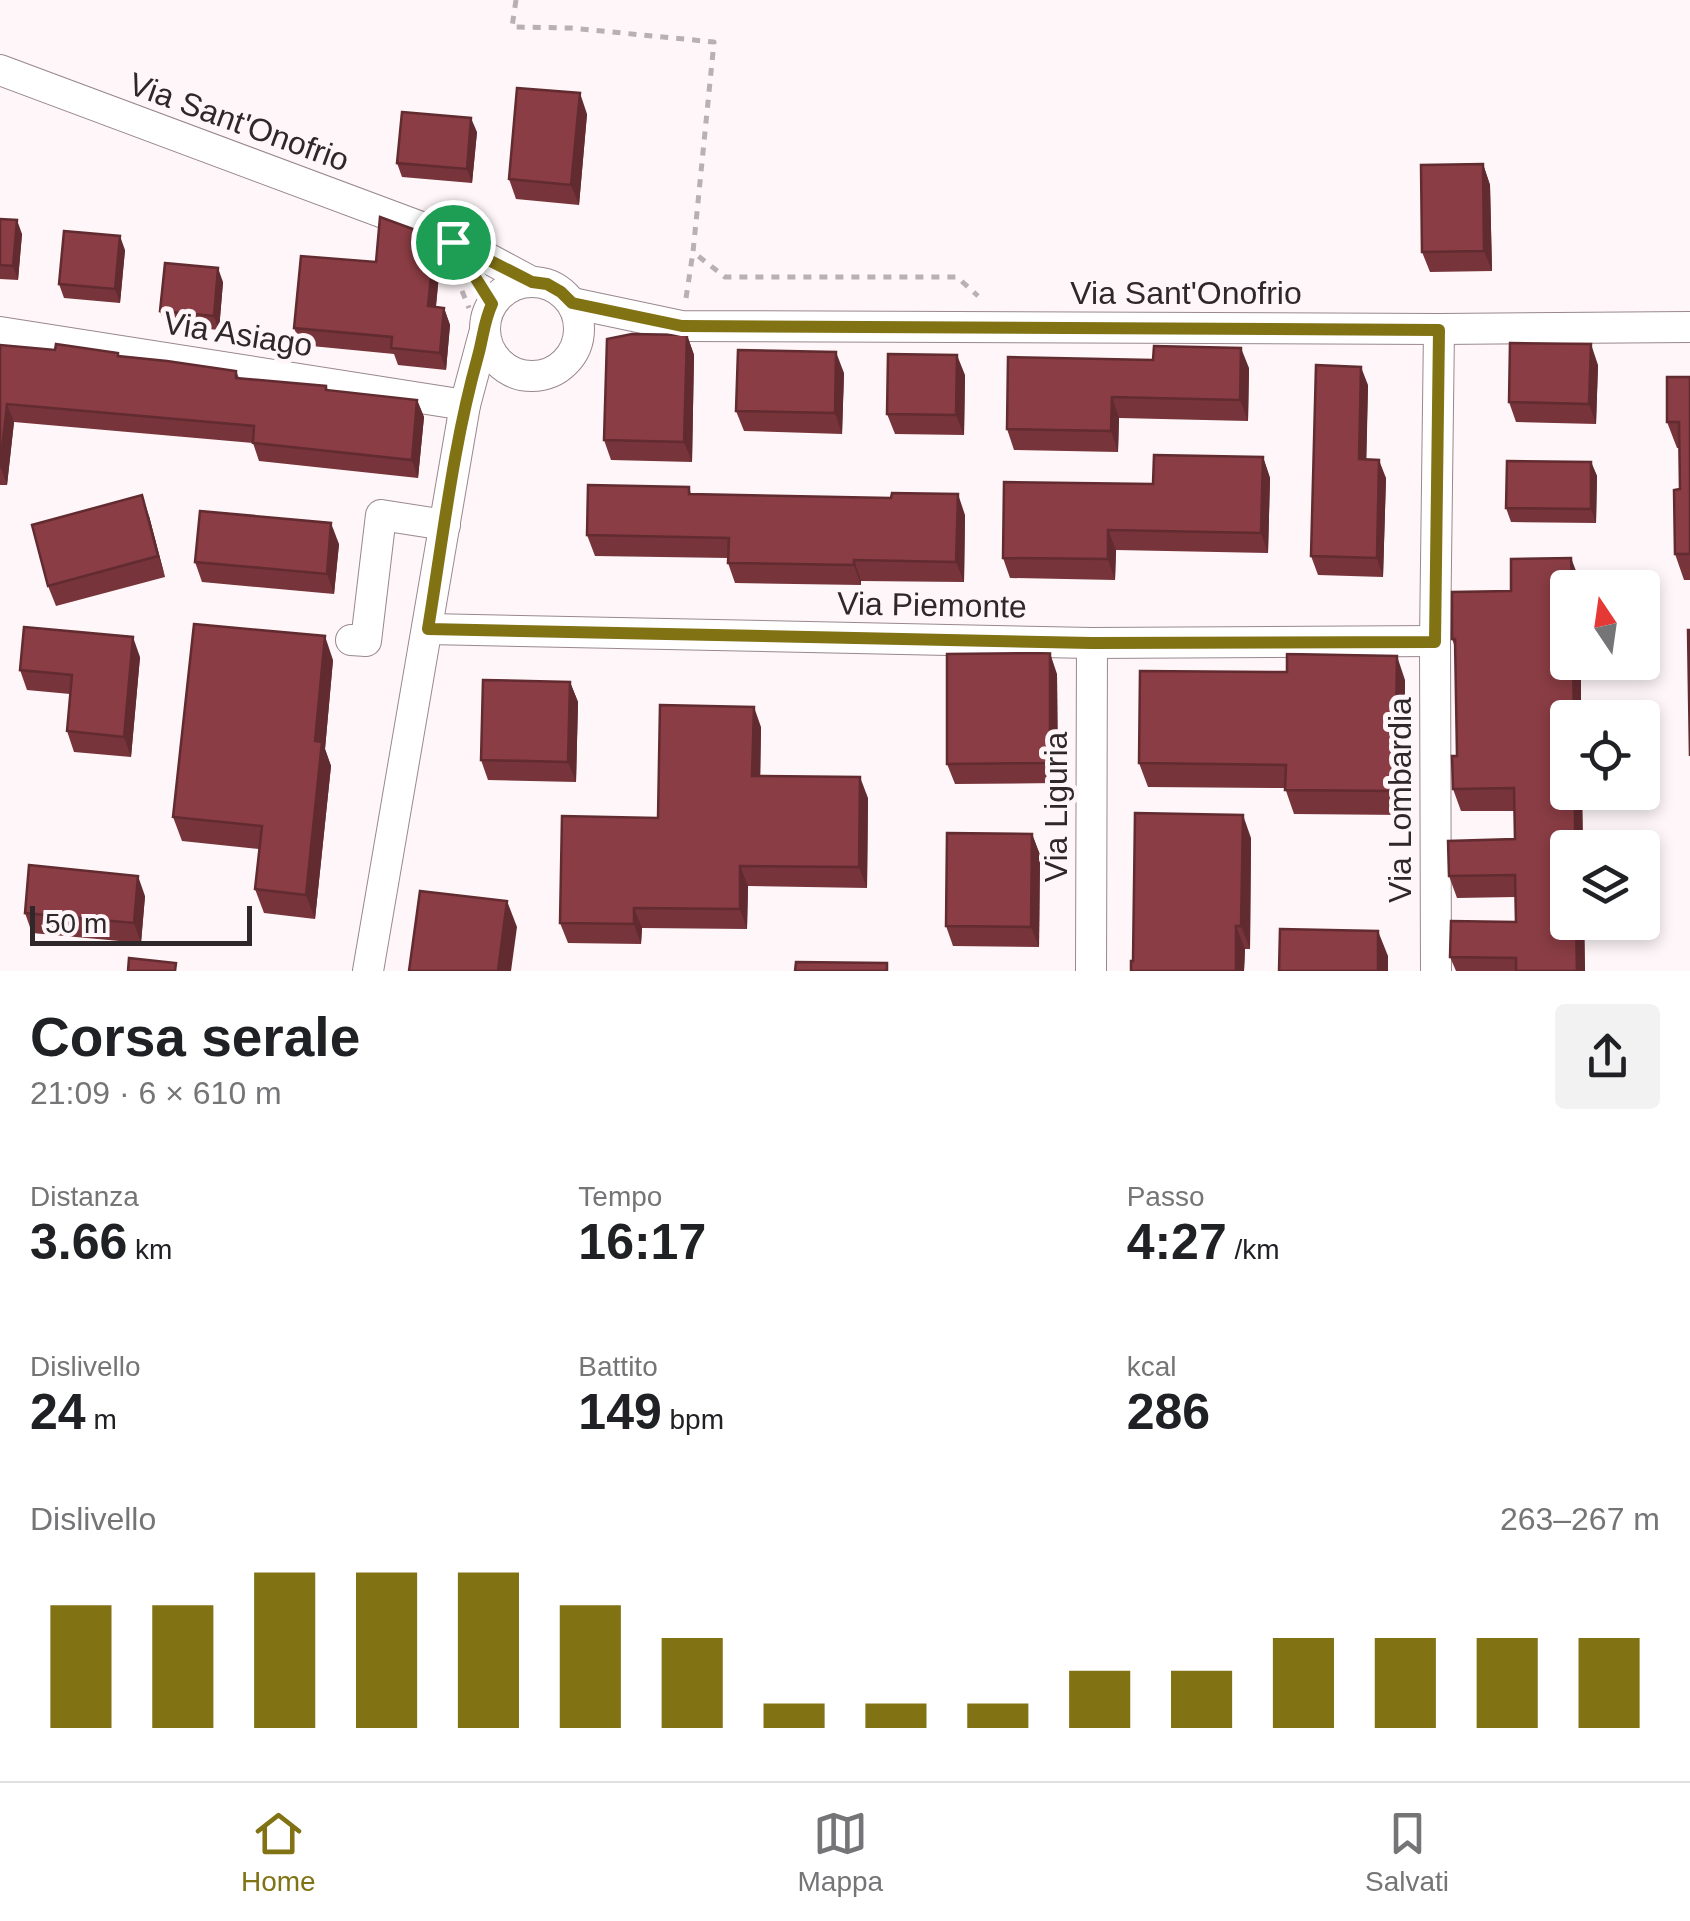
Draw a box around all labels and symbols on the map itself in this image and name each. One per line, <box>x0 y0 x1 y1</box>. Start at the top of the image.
street label: Via Sant'Onofrio <box>124 66 354 178</box>
pin <box>411 200 496 285</box>
street label: Via Sant'Onofrio <box>1070 275 1302 311</box>
street label: Via Asiago <box>161 304 315 364</box>
north arrow <box>1550 570 1660 680</box>
street label: Via Piemonte <box>837 585 1027 625</box>
street label: Via Lombardia <box>1382 697 1418 903</box>
street label: Via Liguria <box>1038 731 1074 882</box>
scale bar <box>30 901 252 946</box>

